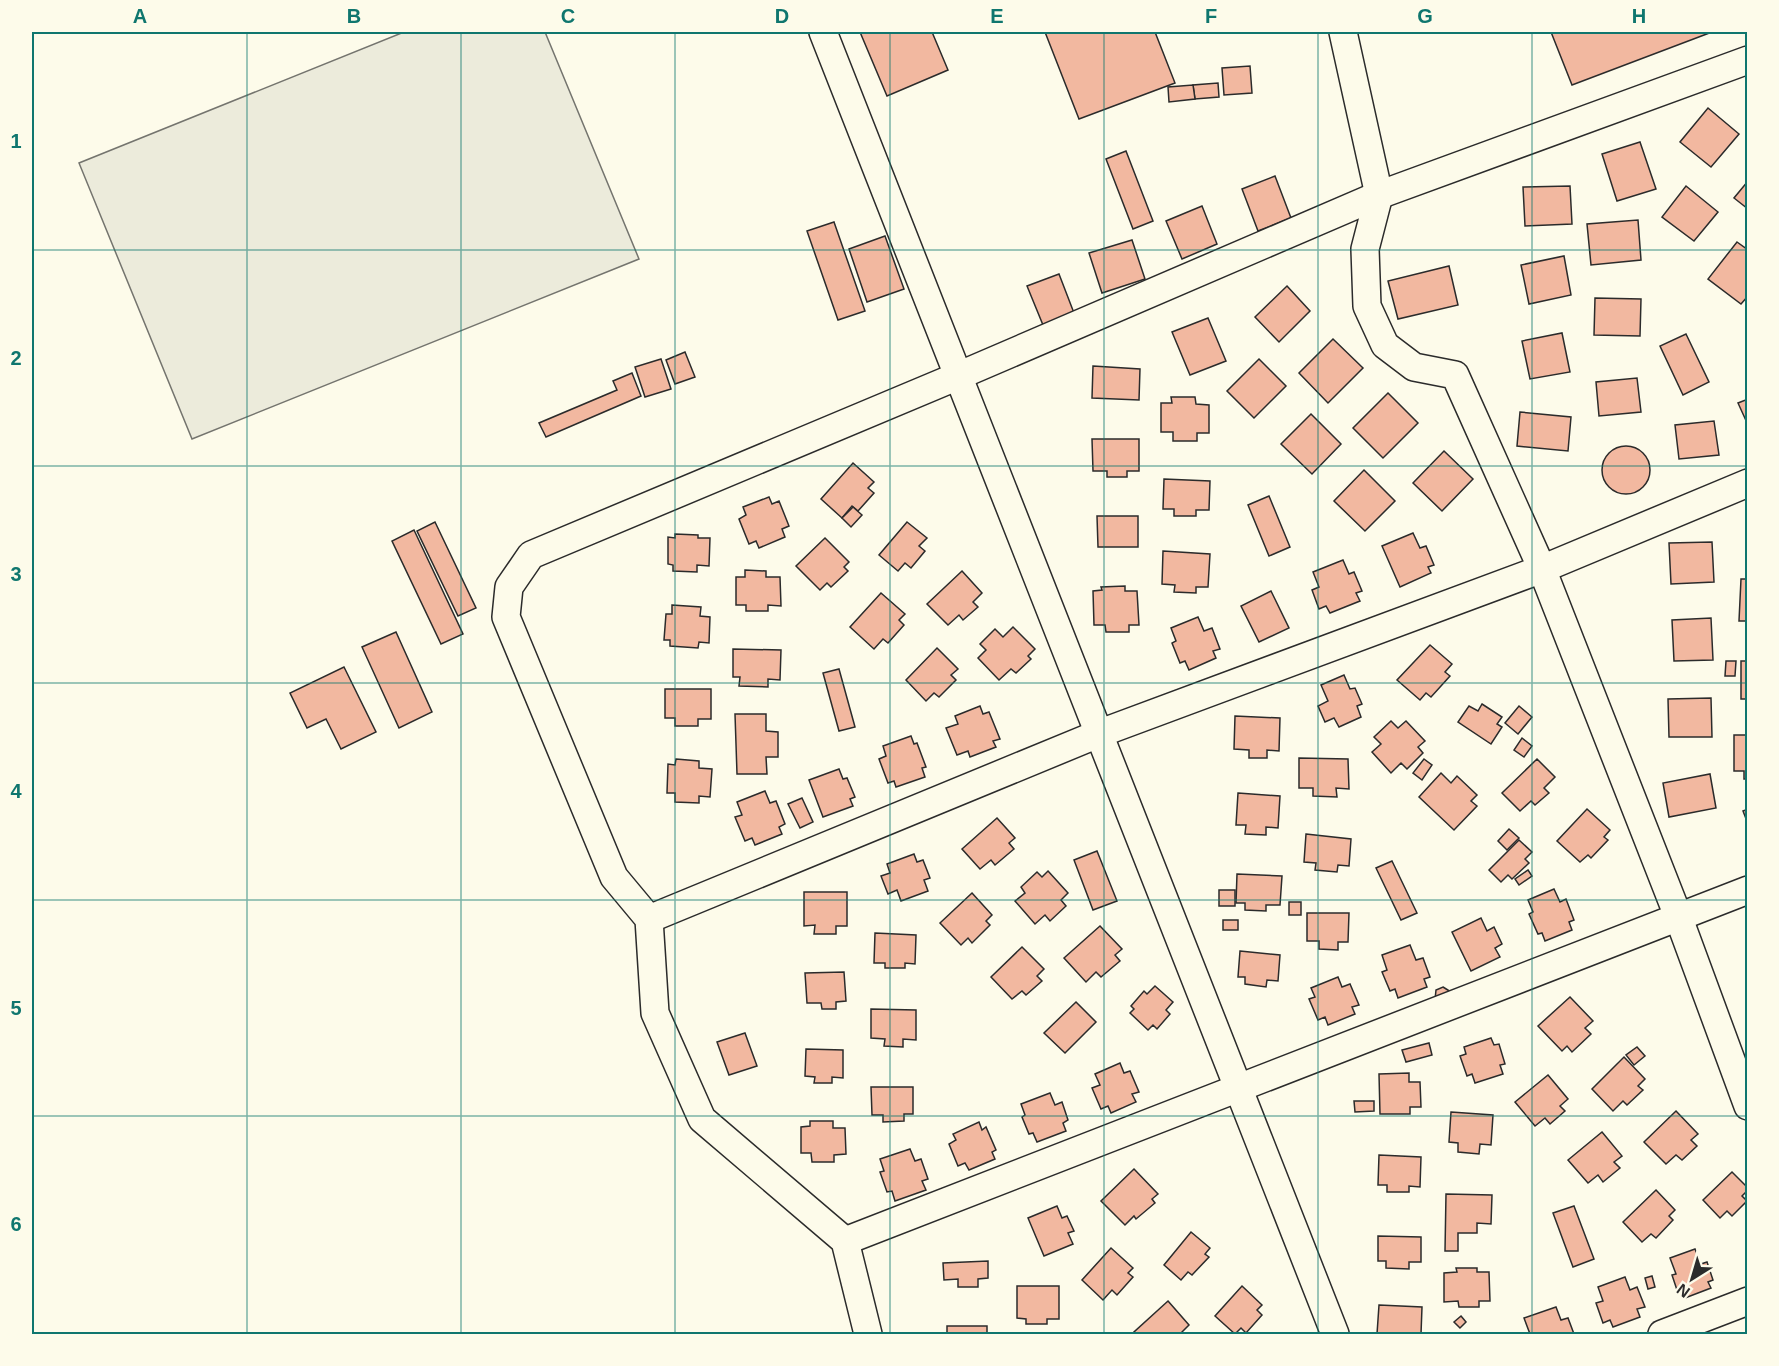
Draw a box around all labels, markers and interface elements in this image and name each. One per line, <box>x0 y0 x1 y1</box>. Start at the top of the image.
text: A <box>133 5 147 27</box>
text: B <box>347 5 361 27</box>
text: C <box>561 5 575 27</box>
text: D <box>775 5 789 27</box>
text: E <box>990 5 1004 27</box>
text: F <box>1205 5 1217 27</box>
text: G <box>1417 5 1433 27</box>
text: H <box>1632 5 1646 27</box>
text: 1 <box>10 130 22 152</box>
text: 2 <box>10 347 22 369</box>
text: 3 <box>10 563 22 585</box>
text: 4 <box>10 780 22 802</box>
text: 5 <box>10 997 22 1019</box>
text: 6 <box>10 1213 22 1235</box>
north arrow <box>1662 1249 1722 1309</box>
text: N <box>1674 1280 1693 1301</box>

